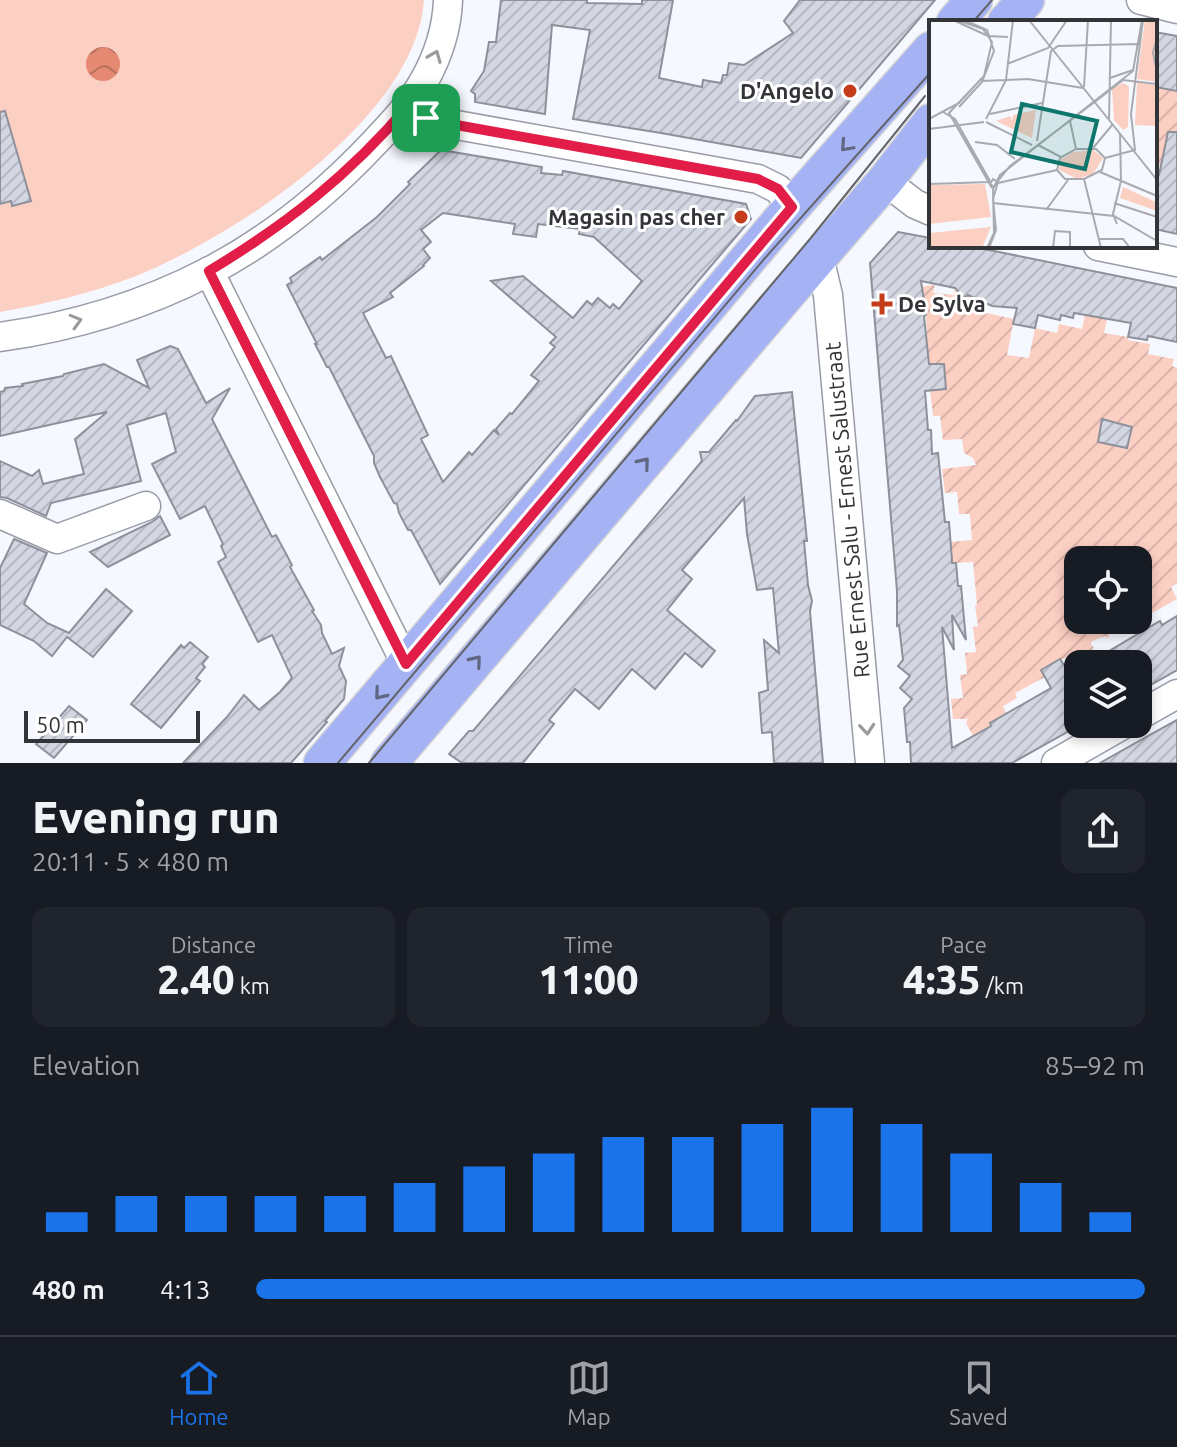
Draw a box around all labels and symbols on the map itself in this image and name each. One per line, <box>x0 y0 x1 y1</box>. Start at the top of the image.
inset map <box>929 20 1157 248</box>
one-way arrow <box>425 50 442 64</box>
place label: D'Angelo <box>740 78 834 103</box>
marker: D'Angelo <box>841 82 859 100</box>
pin <box>392 84 460 152</box>
one-way arrow <box>842 137 856 152</box>
place label: Magasin pas cher <box>548 204 725 229</box>
marker: Magasin pas cher <box>732 208 750 226</box>
place label: De Sylva <box>898 291 986 316</box>
marker: De Sylva <box>873 295 891 313</box>
one-way arrow <box>69 314 83 331</box>
street label: Rue Ernest Salu - Ernest Salustraat <box>819 341 874 679</box>
one-way arrow <box>634 457 649 472</box>
one-way arrow <box>466 656 481 670</box>
one-way arrow <box>375 684 390 699</box>
scale bar <box>24 707 200 743</box>
one-way arrow <box>858 723 875 736</box>

